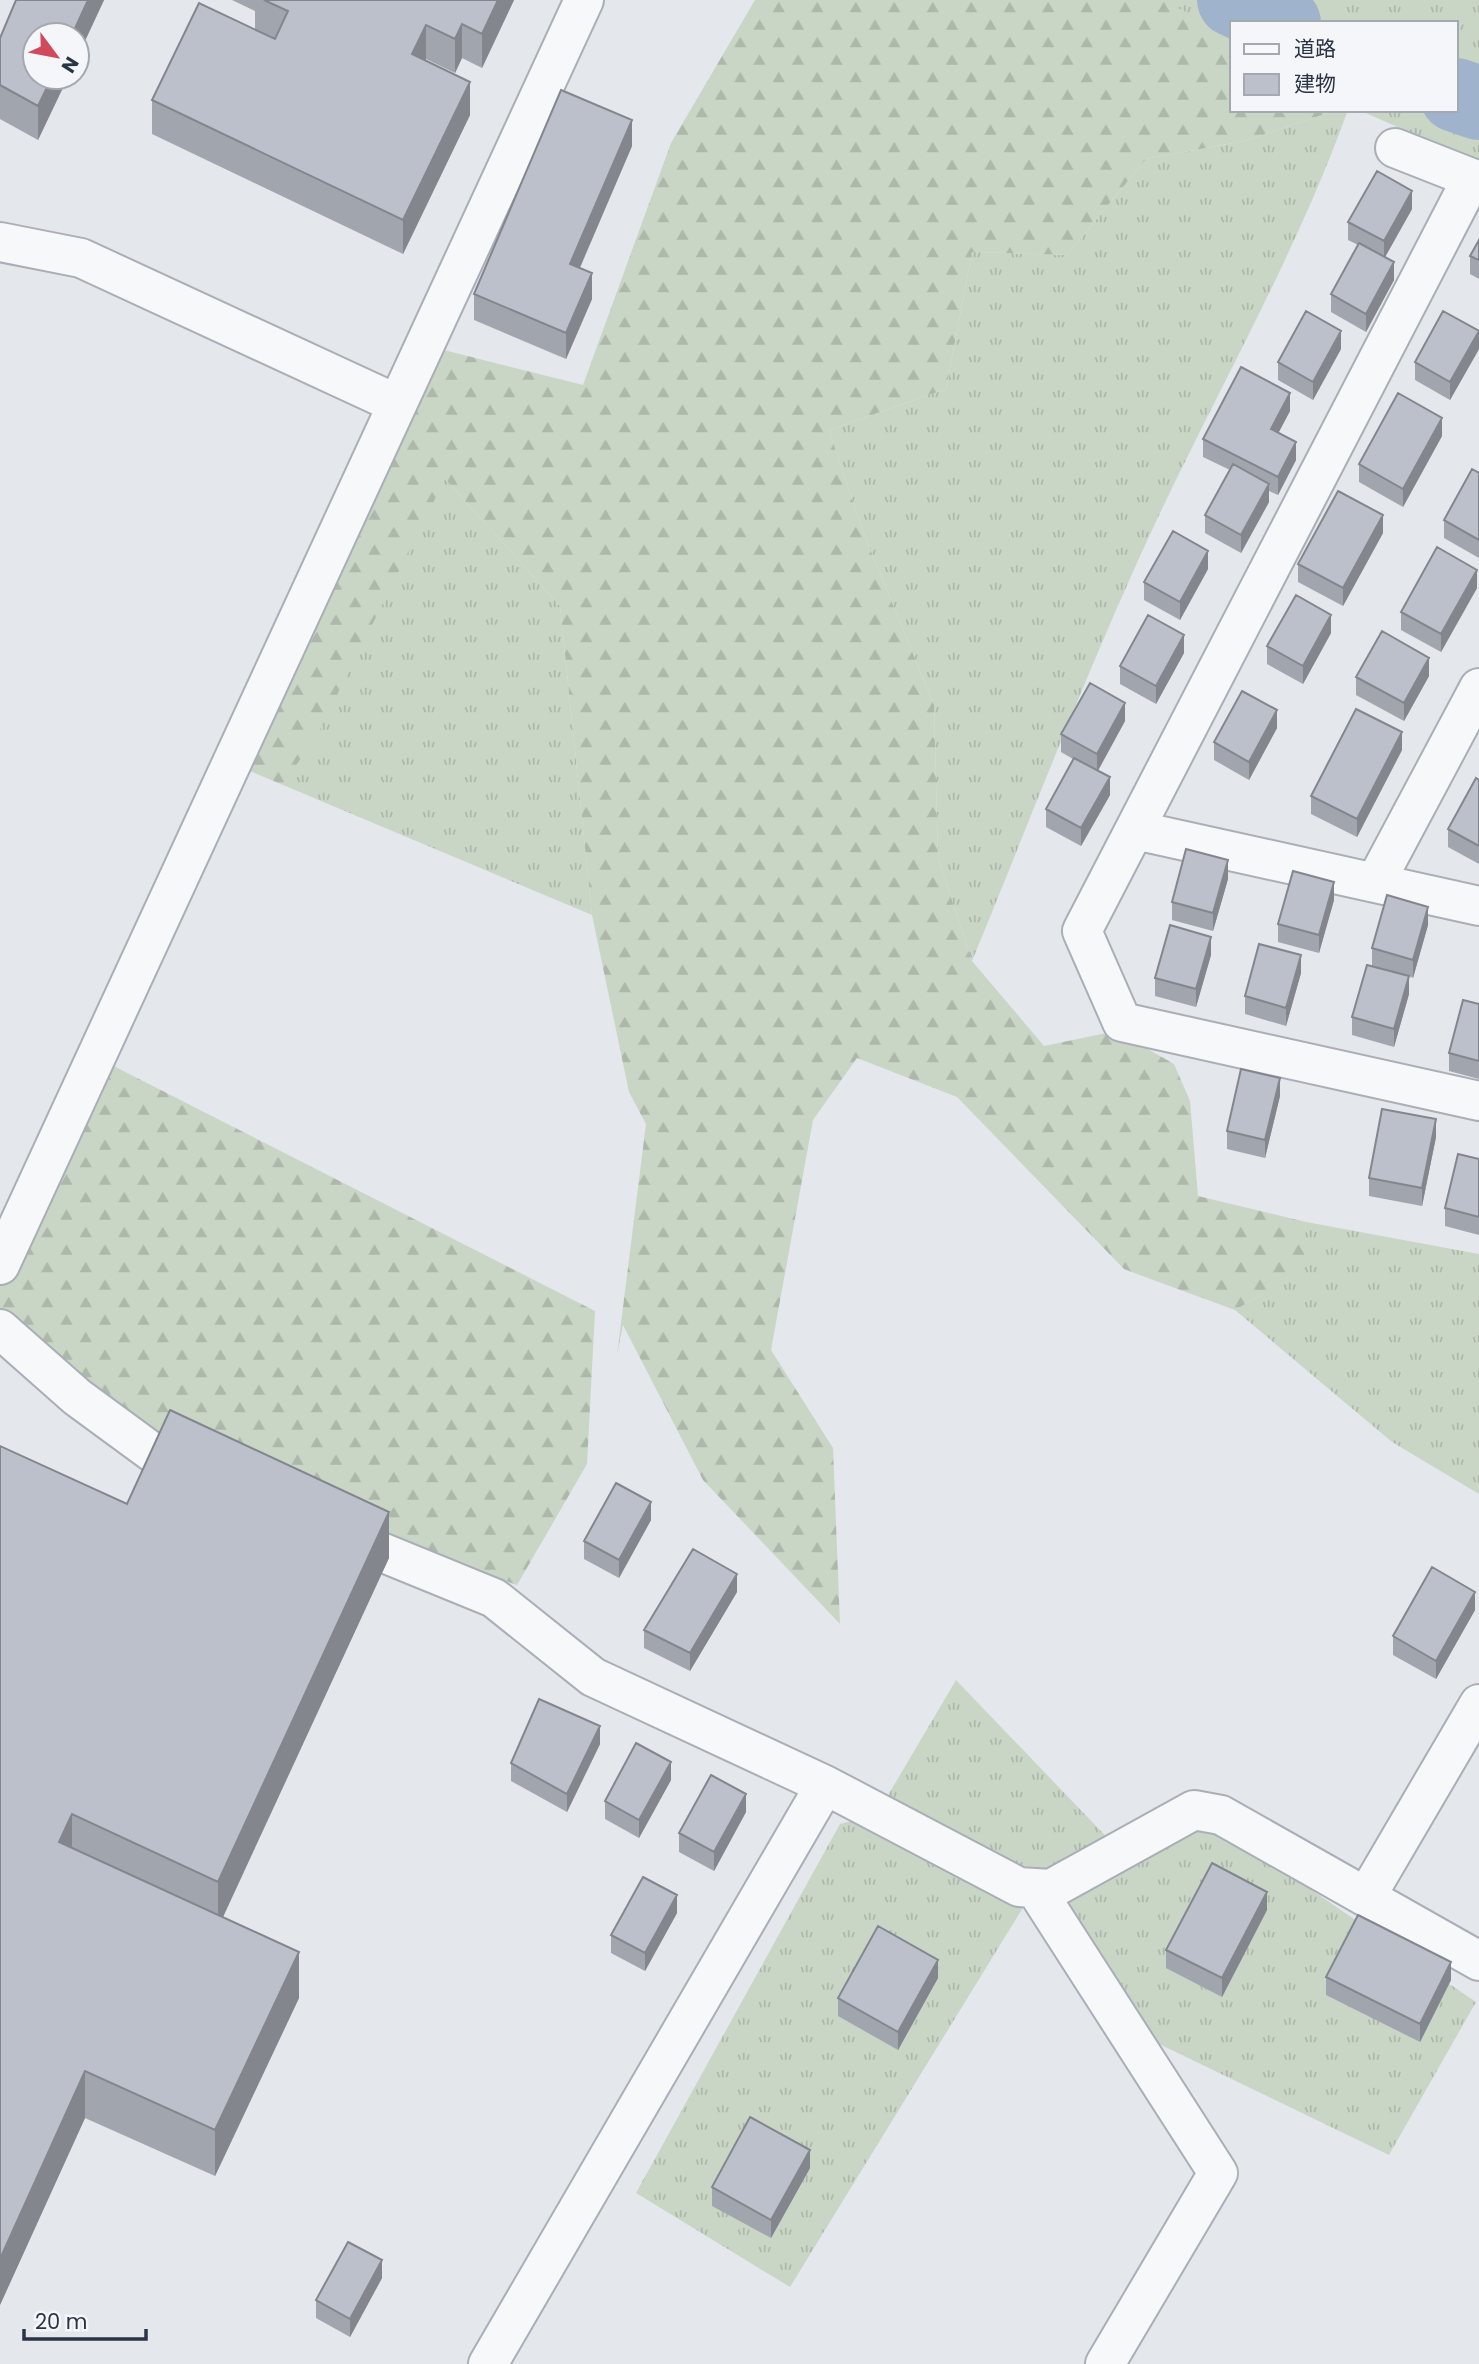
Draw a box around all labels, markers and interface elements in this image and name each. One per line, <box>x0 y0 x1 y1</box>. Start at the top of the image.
north arrow <box>21 21 91 91</box>
legend <box>1230 21 1458 112</box>
text: 道路 <box>1294 34 1336 63</box>
text: N <box>55 52 85 78</box>
text: 建物 <box>1294 69 1336 98</box>
scale bar <box>24 2298 147 2342</box>
text: 20 m <box>35 2307 88 2336</box>

